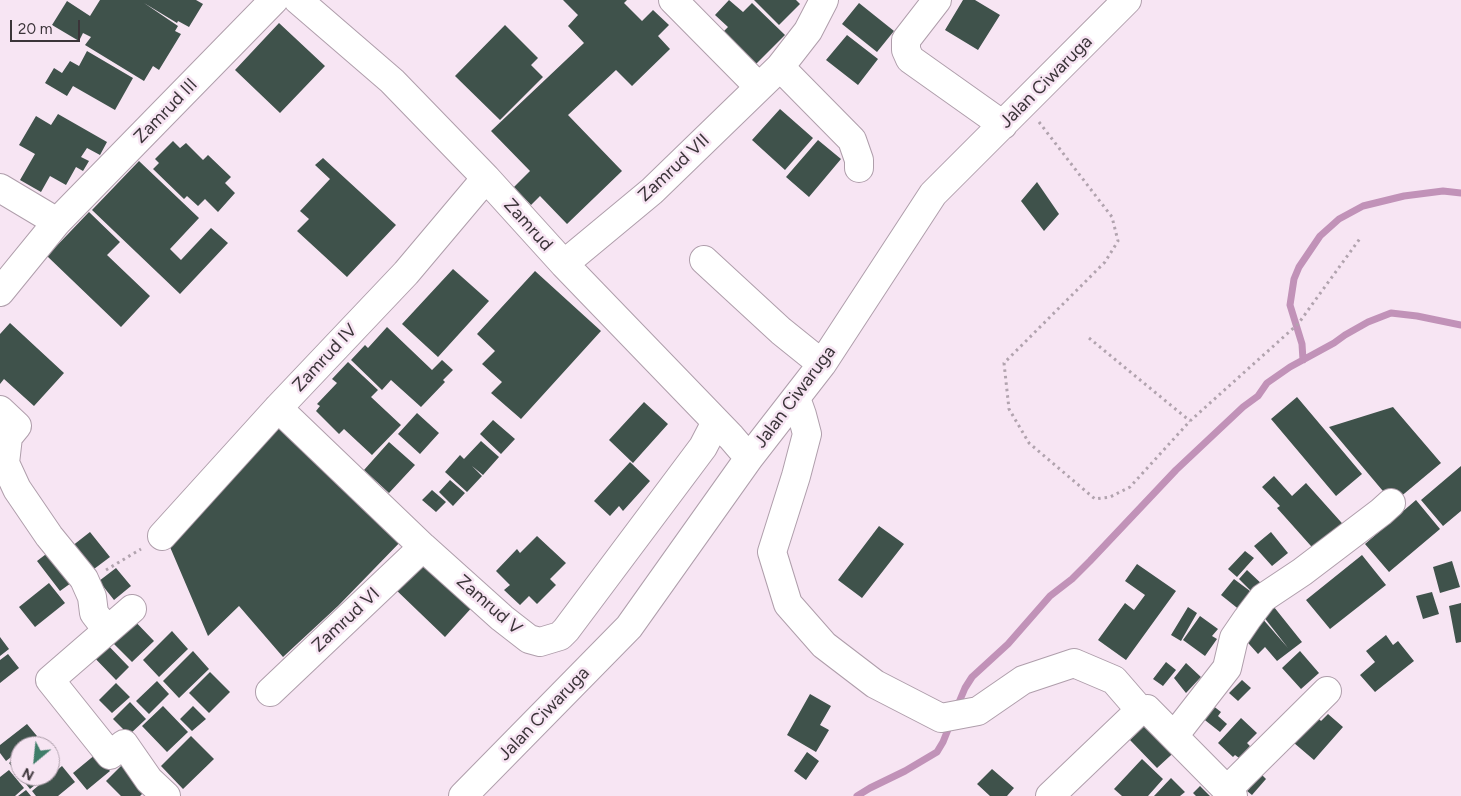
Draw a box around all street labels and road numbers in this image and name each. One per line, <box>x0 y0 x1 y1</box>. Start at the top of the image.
street label: Jalan Ciwaruga <box>995 31 1097 133</box>
street label: Zamrud III <box>130 74 202 148</box>
street label: Zamrud VII <box>634 130 714 206</box>
street label: Zamrud <box>499 194 557 256</box>
street label: Zamrud IV <box>288 320 362 396</box>
street label: Jalan Ciwaruga <box>750 342 840 452</box>
street label: Zamrud V <box>452 571 526 639</box>
street label: Zamrud VI <box>308 583 384 657</box>
street label: Jalan Ciwaruga <box>494 663 594 765</box>

